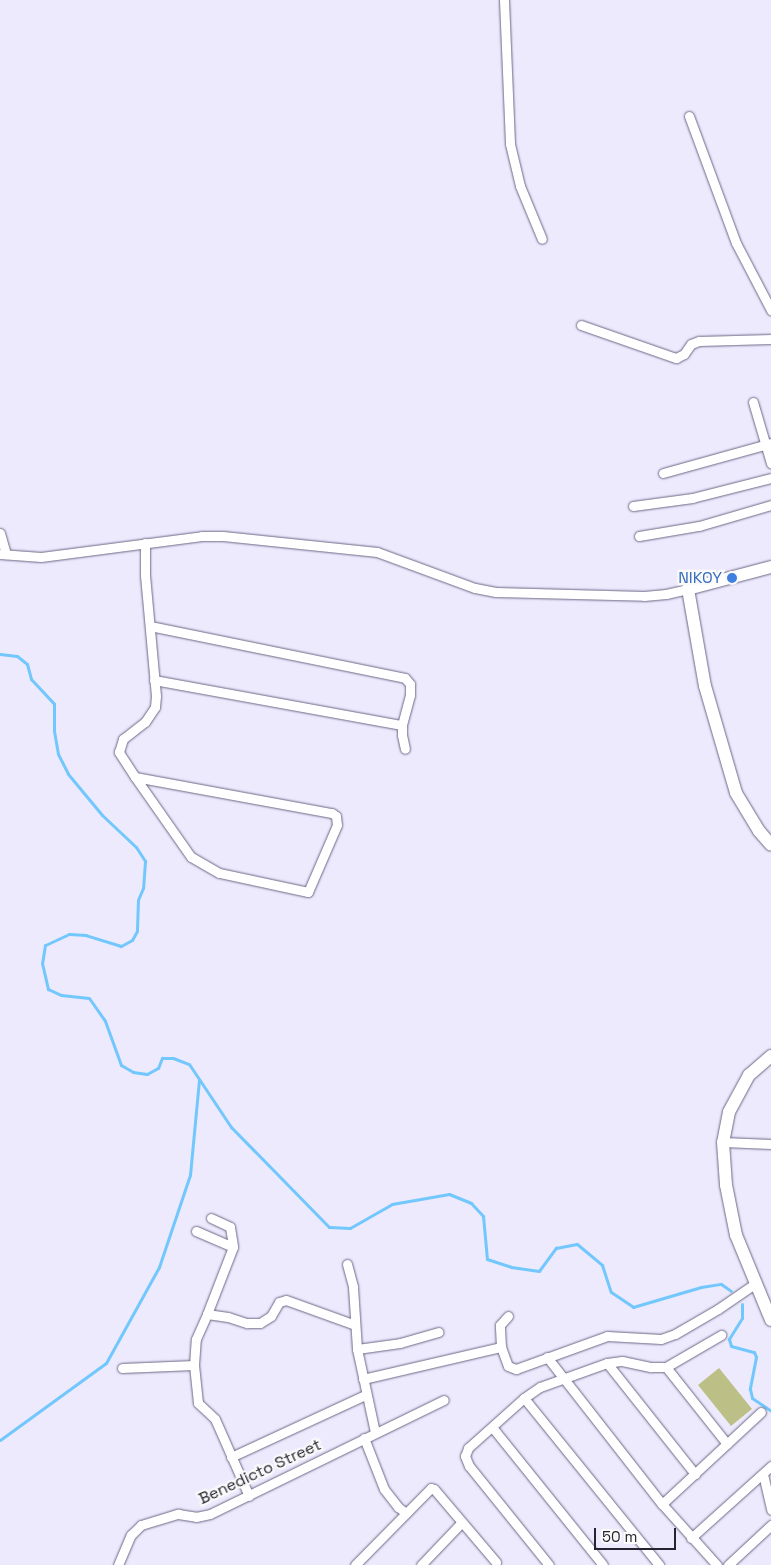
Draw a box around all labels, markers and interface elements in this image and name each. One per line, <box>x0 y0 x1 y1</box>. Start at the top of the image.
place label: NIKOY <box>678 568 722 588</box>
marker: NIKOY <box>726 572 738 584</box>
street label: Benedicto Street <box>196 1435 324 1509</box>
scale bar <box>596 1518 678 1550</box>
text: 50 m <box>602 1527 637 1546</box>

